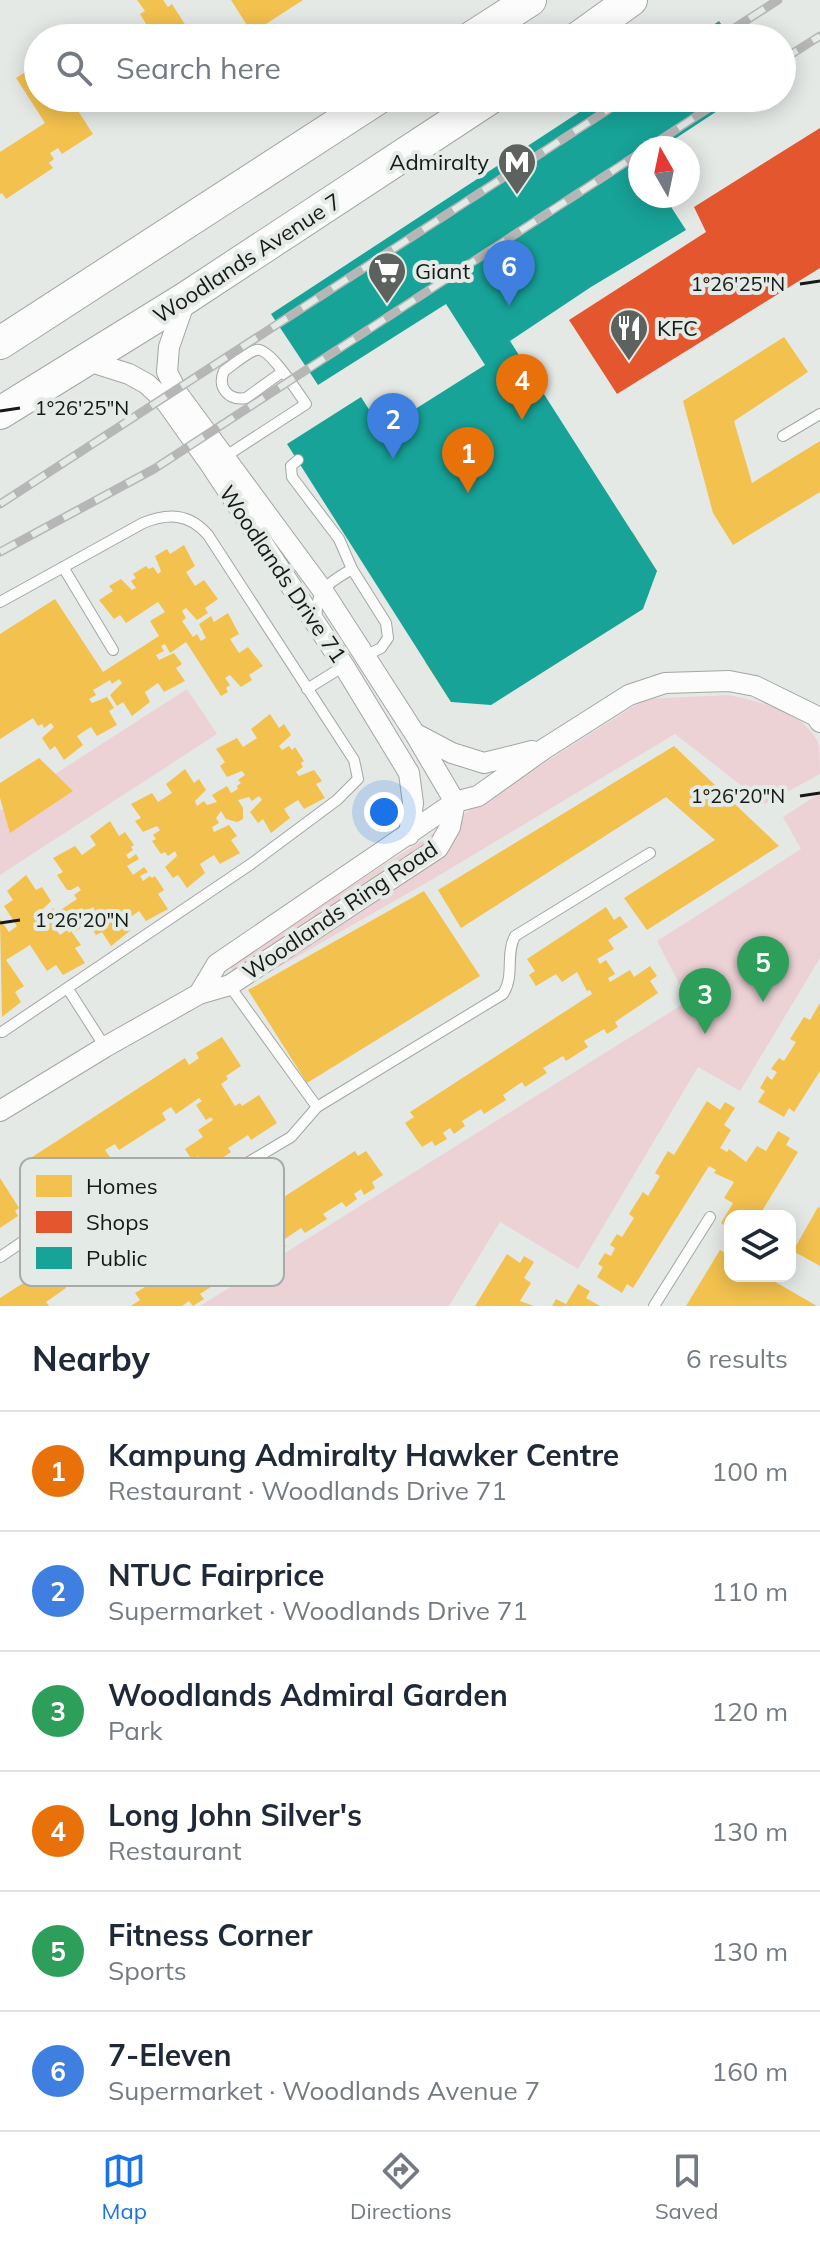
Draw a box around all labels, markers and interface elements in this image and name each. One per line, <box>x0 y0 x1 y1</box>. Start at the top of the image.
search box <box>24 24 796 112</box>
icon: search <box>52 46 96 90</box>
text: Search here <box>116 49 281 87</box>
north arrow <box>628 136 700 208</box>
metro station icon: Admiralty <box>496 141 538 196</box>
place label: Admiralty <box>389 148 489 176</box>
street label: Woodlands Avenue 7 <box>148 187 346 329</box>
pin: 6 <box>483 240 535 306</box>
supermarket icon: Giant <box>366 250 408 305</box>
place label: Giant <box>415 257 470 285</box>
text: 1°26'25"N <box>691 271 785 296</box>
restaurant icon: KFC <box>608 307 650 362</box>
place label: KFC <box>657 314 698 342</box>
pin: 4 <box>496 354 548 420</box>
pin: 2 <box>367 393 419 459</box>
text: 1°26'25"N <box>35 395 129 420</box>
pin: 1 <box>442 427 494 493</box>
street label: Woodlands Drive 71 <box>213 480 353 668</box>
text: 1°26'20"N <box>691 783 785 808</box>
your location <box>364 792 404 832</box>
street label: Woodlands Ring Road <box>237 834 443 986</box>
text: 1°26'20"N <box>35 907 129 932</box>
pin: 5 <box>737 936 789 1002</box>
pin: 3 <box>679 968 731 1034</box>
legend <box>20 1158 284 1286</box>
text: Homes <box>86 1172 158 1200</box>
text: Shops <box>86 1208 149 1236</box>
map controls <box>724 1210 796 1282</box>
button: layers <box>724 1210 796 1282</box>
text: Public <box>86 1244 148 1272</box>
text: Nearby <box>32 1337 150 1380</box>
text: 6 results <box>686 1342 788 1375</box>
text: Kampung Admiralty Hawker Centre <box>108 1436 619 1474</box>
text: 1 <box>50 1455 66 1488</box>
text: 100 m <box>712 1455 788 1488</box>
text: Restaurant · Woodlands Drive 71 <box>108 1474 507 1507</box>
text: NTUC Fairprice <box>108 1556 324 1594</box>
text: 2 <box>50 1575 66 1608</box>
text: 110 m <box>712 1575 788 1608</box>
text: Supermarket · Woodlands Drive 71 <box>108 1594 528 1627</box>
text: Woodlands Admiral Garden <box>108 1676 508 1714</box>
text: 3 <box>50 1695 66 1728</box>
text: 120 m <box>712 1695 788 1728</box>
text: Park <box>108 1714 163 1747</box>
text: Long John Silver's <box>108 1796 362 1834</box>
text: 4 <box>50 1815 66 1848</box>
text: 130 m <box>712 1815 788 1848</box>
text: Restaurant <box>108 1834 242 1867</box>
text: Fitness Corner <box>108 1916 313 1954</box>
text: 5 <box>50 1935 66 1968</box>
text: 130 m <box>712 1935 788 1968</box>
text: Sports <box>108 1954 187 1987</box>
text: 7-Eleven <box>108 2036 232 2074</box>
text: 6 <box>50 2055 66 2088</box>
text: 160 m <box>712 2055 788 2088</box>
text: Supermarket · Woodlands Avenue 7 <box>108 2074 540 2107</box>
tab: Map <box>102 2149 147 2225</box>
tab: Directions <box>350 2149 452 2225</box>
tab: Saved <box>655 2149 718 2225</box>

